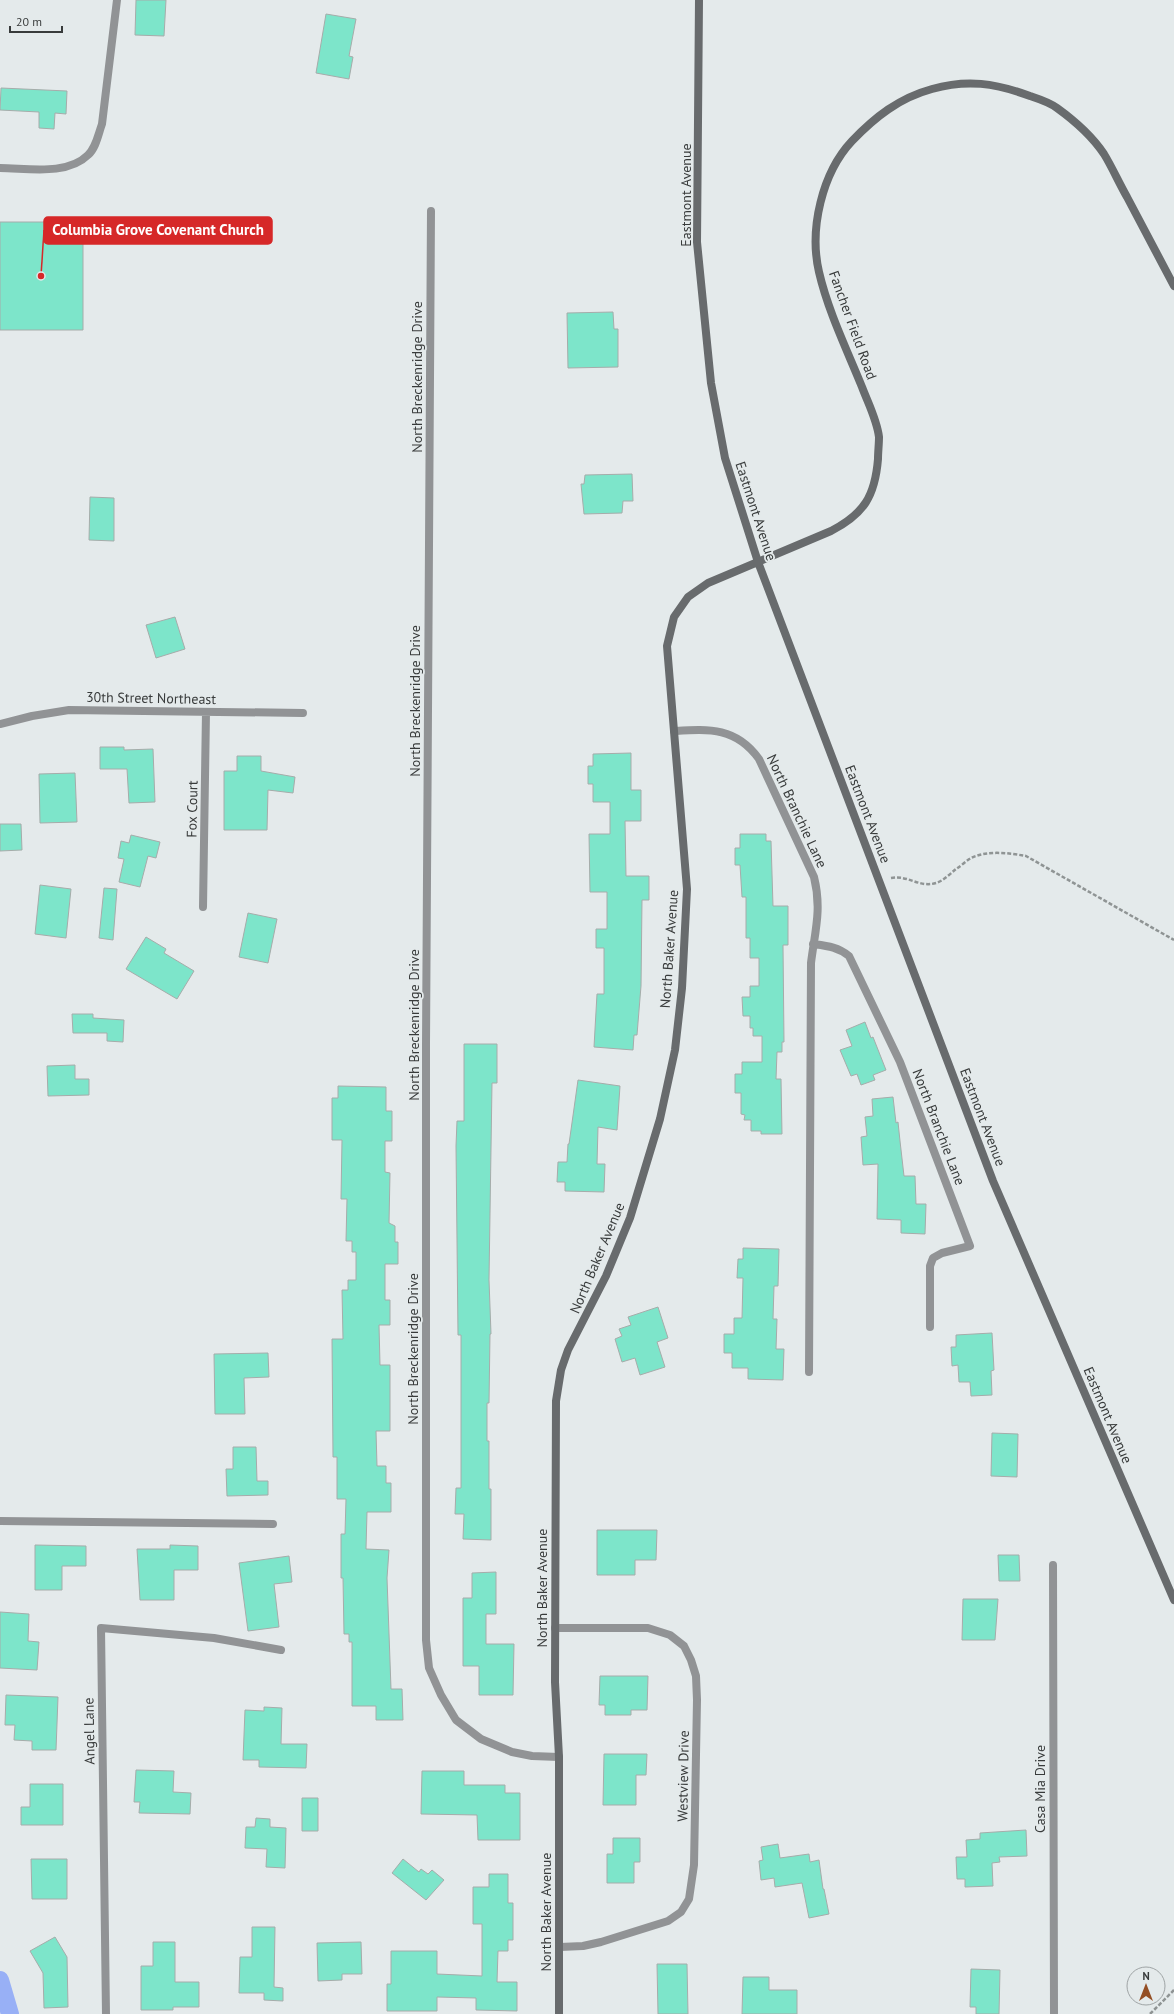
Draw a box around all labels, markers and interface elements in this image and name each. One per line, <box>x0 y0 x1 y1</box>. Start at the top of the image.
scale bar <box>10 8 62 34</box>
text: 20 m <box>16 14 42 29</box>
street label: Eastmont Avenue <box>677 143 695 247</box>
callout: Columbia Grove Covenant Church <box>44 217 272 244</box>
text: Columbia Grove Covenant Church <box>52 220 264 239</box>
street label: Fancher Field Road <box>825 268 881 382</box>
street label: North Breckenridge Drive <box>408 301 426 453</box>
street label: Eastmont Avenue <box>731 459 781 563</box>
street label: North Breckenridge Drive <box>406 625 424 777</box>
street label: 30th Street Northeast <box>86 688 216 708</box>
street label: North Branchie Lane <box>763 751 831 871</box>
street label: Eastmont Avenue <box>841 763 895 865</box>
street label: Fox Court <box>183 780 202 838</box>
street label: North Baker Avenue <box>656 889 682 1009</box>
street label: North Breckenridge Drive <box>405 949 423 1101</box>
street label: North Branchie Lane <box>909 1066 969 1188</box>
street label: Eastmont Avenue <box>956 1066 1010 1168</box>
street label: North Baker Avenue <box>566 1200 628 1316</box>
street label: North Breckenridge Drive <box>404 1273 422 1425</box>
street label: Eastmont Avenue <box>1080 1364 1136 1466</box>
street label: North Baker Avenue <box>533 1529 551 1647</box>
street label: Angel Lane <box>79 1697 99 1765</box>
street label: Westview Drive <box>673 1730 693 1822</box>
street label: Casa Mia Drive <box>1031 1745 1049 1833</box>
street label: North Baker Avenue <box>537 1853 555 1971</box>
north arrow <box>1126 1966 1166 2006</box>
text: N <box>1142 1969 1150 1983</box>

